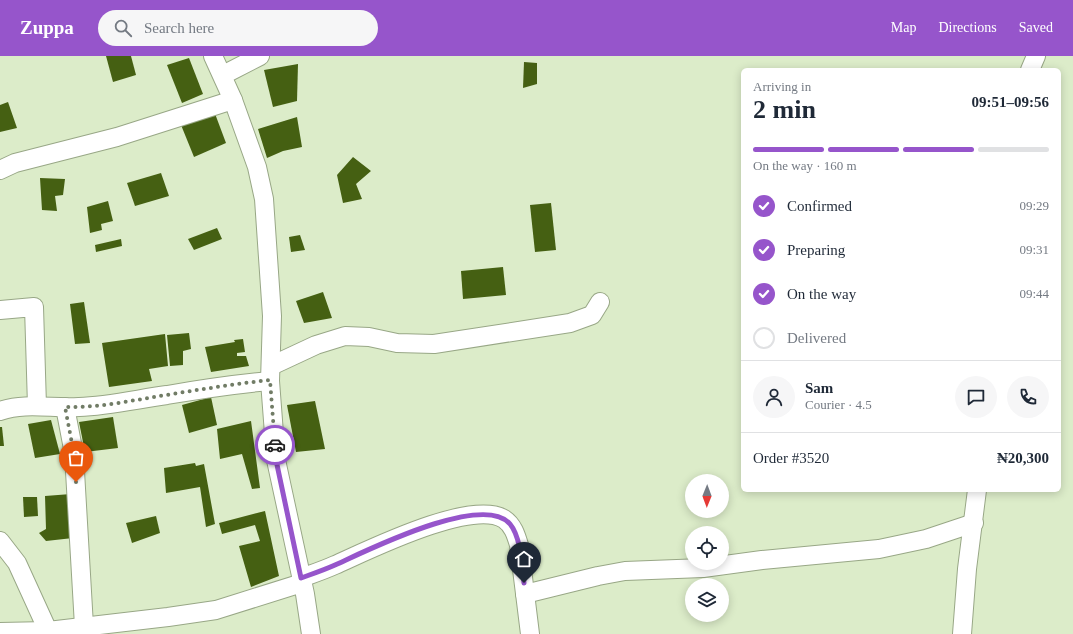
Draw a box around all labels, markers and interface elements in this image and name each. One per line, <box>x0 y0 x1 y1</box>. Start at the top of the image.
search box <box>98 10 378 46</box>
text: Zuppa <box>20 17 74 38</box>
icon: search <box>112 17 134 39</box>
text: Search here <box>144 20 214 36</box>
text: Map <box>891 20 916 35</box>
text: Directions <box>938 20 997 35</box>
text: Saved <box>1019 20 1053 35</box>
text: Arriving in <box>753 79 811 94</box>
text: 09:51–09:56 <box>972 94 1049 110</box>
text: 2 min <box>753 95 816 124</box>
text: On the way · 160 m <box>753 158 857 173</box>
icon: check <box>753 195 775 217</box>
text: Confirmed <box>787 198 852 214</box>
text: 09:29 <box>1019 198 1049 213</box>
icon: check <box>753 239 775 261</box>
text: Preparing <box>787 242 845 258</box>
text: 09:31 <box>1019 242 1049 257</box>
icon: check <box>753 283 775 305</box>
text: On the way <box>787 286 856 302</box>
text: 09:44 <box>1019 286 1049 301</box>
text: Delivered <box>787 330 846 346</box>
button: person <box>753 376 795 418</box>
button: chat <box>955 376 997 418</box>
button: phone <box>1007 376 1049 418</box>
text: Sam <box>805 380 833 396</box>
text: Courier · 4.5 <box>805 397 872 412</box>
courier <box>255 425 295 465</box>
icon: car <box>264 434 286 456</box>
pin <box>59 441 93 482</box>
icon: bag <box>65 447 87 469</box>
text: Order #3520 <box>753 450 829 466</box>
text: ₦20,300 <box>997 450 1049 466</box>
north arrow <box>685 474 729 518</box>
map controls <box>685 474 729 622</box>
button: locate <box>685 526 729 570</box>
pin <box>507 542 541 583</box>
icon: home <box>513 548 535 570</box>
button: layers <box>685 578 729 622</box>

